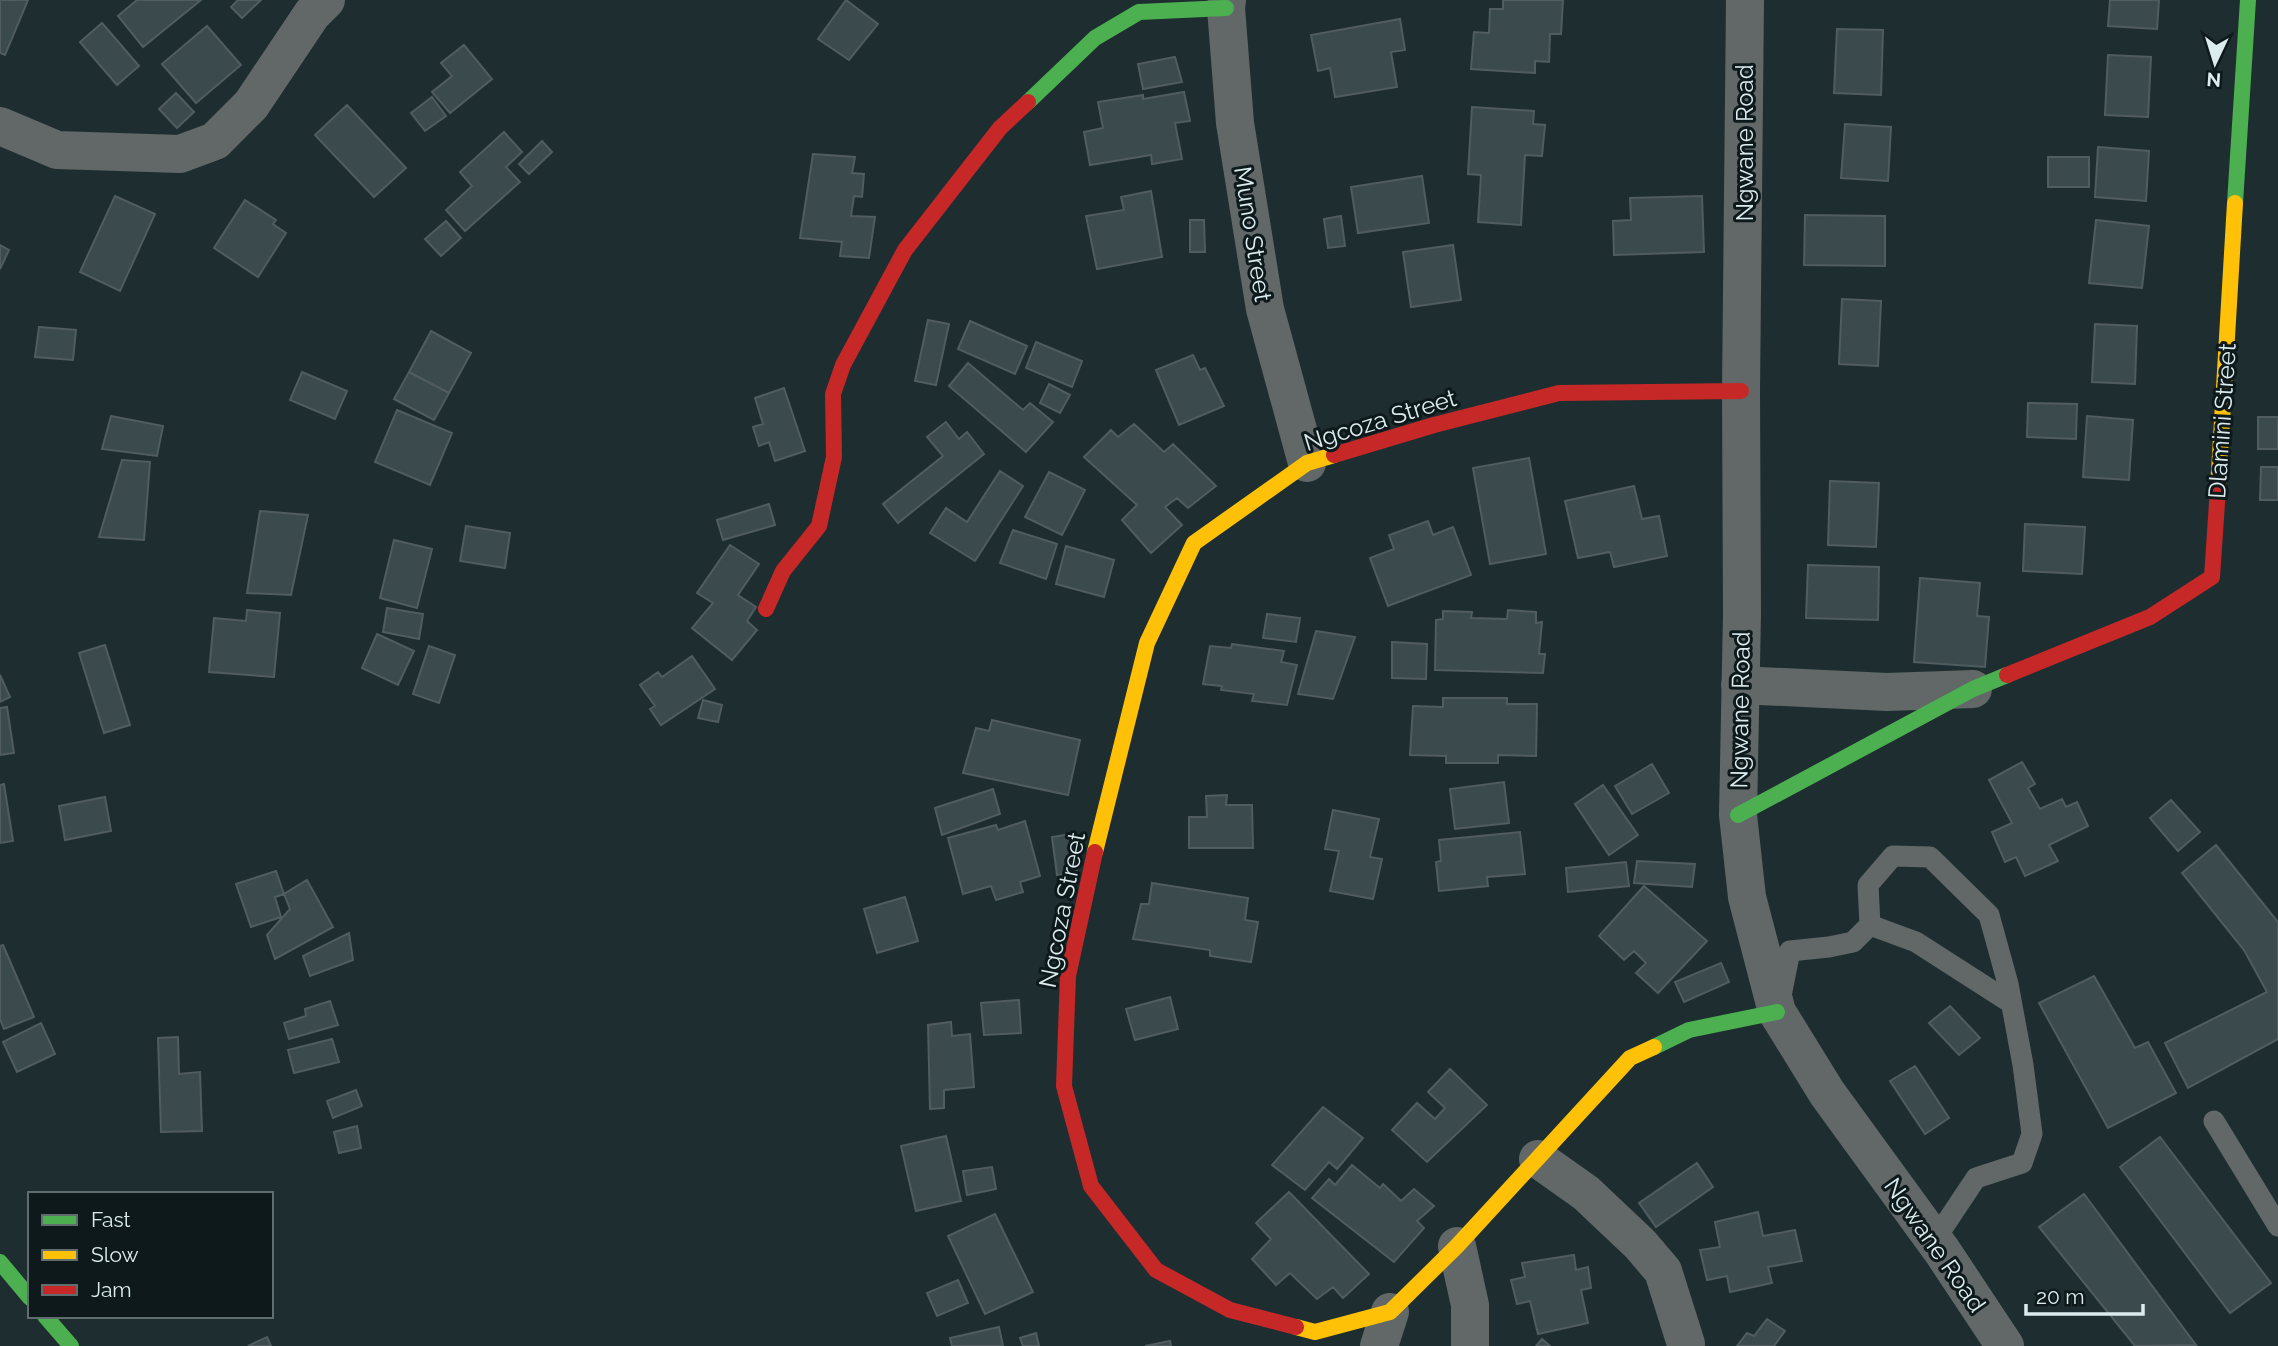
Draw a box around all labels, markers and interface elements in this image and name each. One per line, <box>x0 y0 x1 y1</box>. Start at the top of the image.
north arrow <box>2180 28 2250 98</box>
street label: Ngwane Road <box>1730 64 1759 222</box>
text: N <box>2206 68 2222 91</box>
street label: Muno Street <box>1228 164 1278 304</box>
street label: Dlamini Street <box>2202 342 2242 500</box>
street label: Ngcoza Street <box>1300 383 1460 457</box>
street label: Ngwane Road <box>1724 631 1756 789</box>
street label: Ngcoza Street <box>1033 830 1091 990</box>
street label: Ngwane Road <box>1878 1172 1992 1318</box>
legend <box>28 1192 273 1318</box>
text: Fast <box>91 1207 131 1232</box>
text: Slow <box>91 1242 139 1267</box>
scale bar <box>2026 1272 2143 1316</box>
text: Jam <box>91 1277 132 1302</box>
text: 20 m <box>2036 1284 2084 1309</box>

